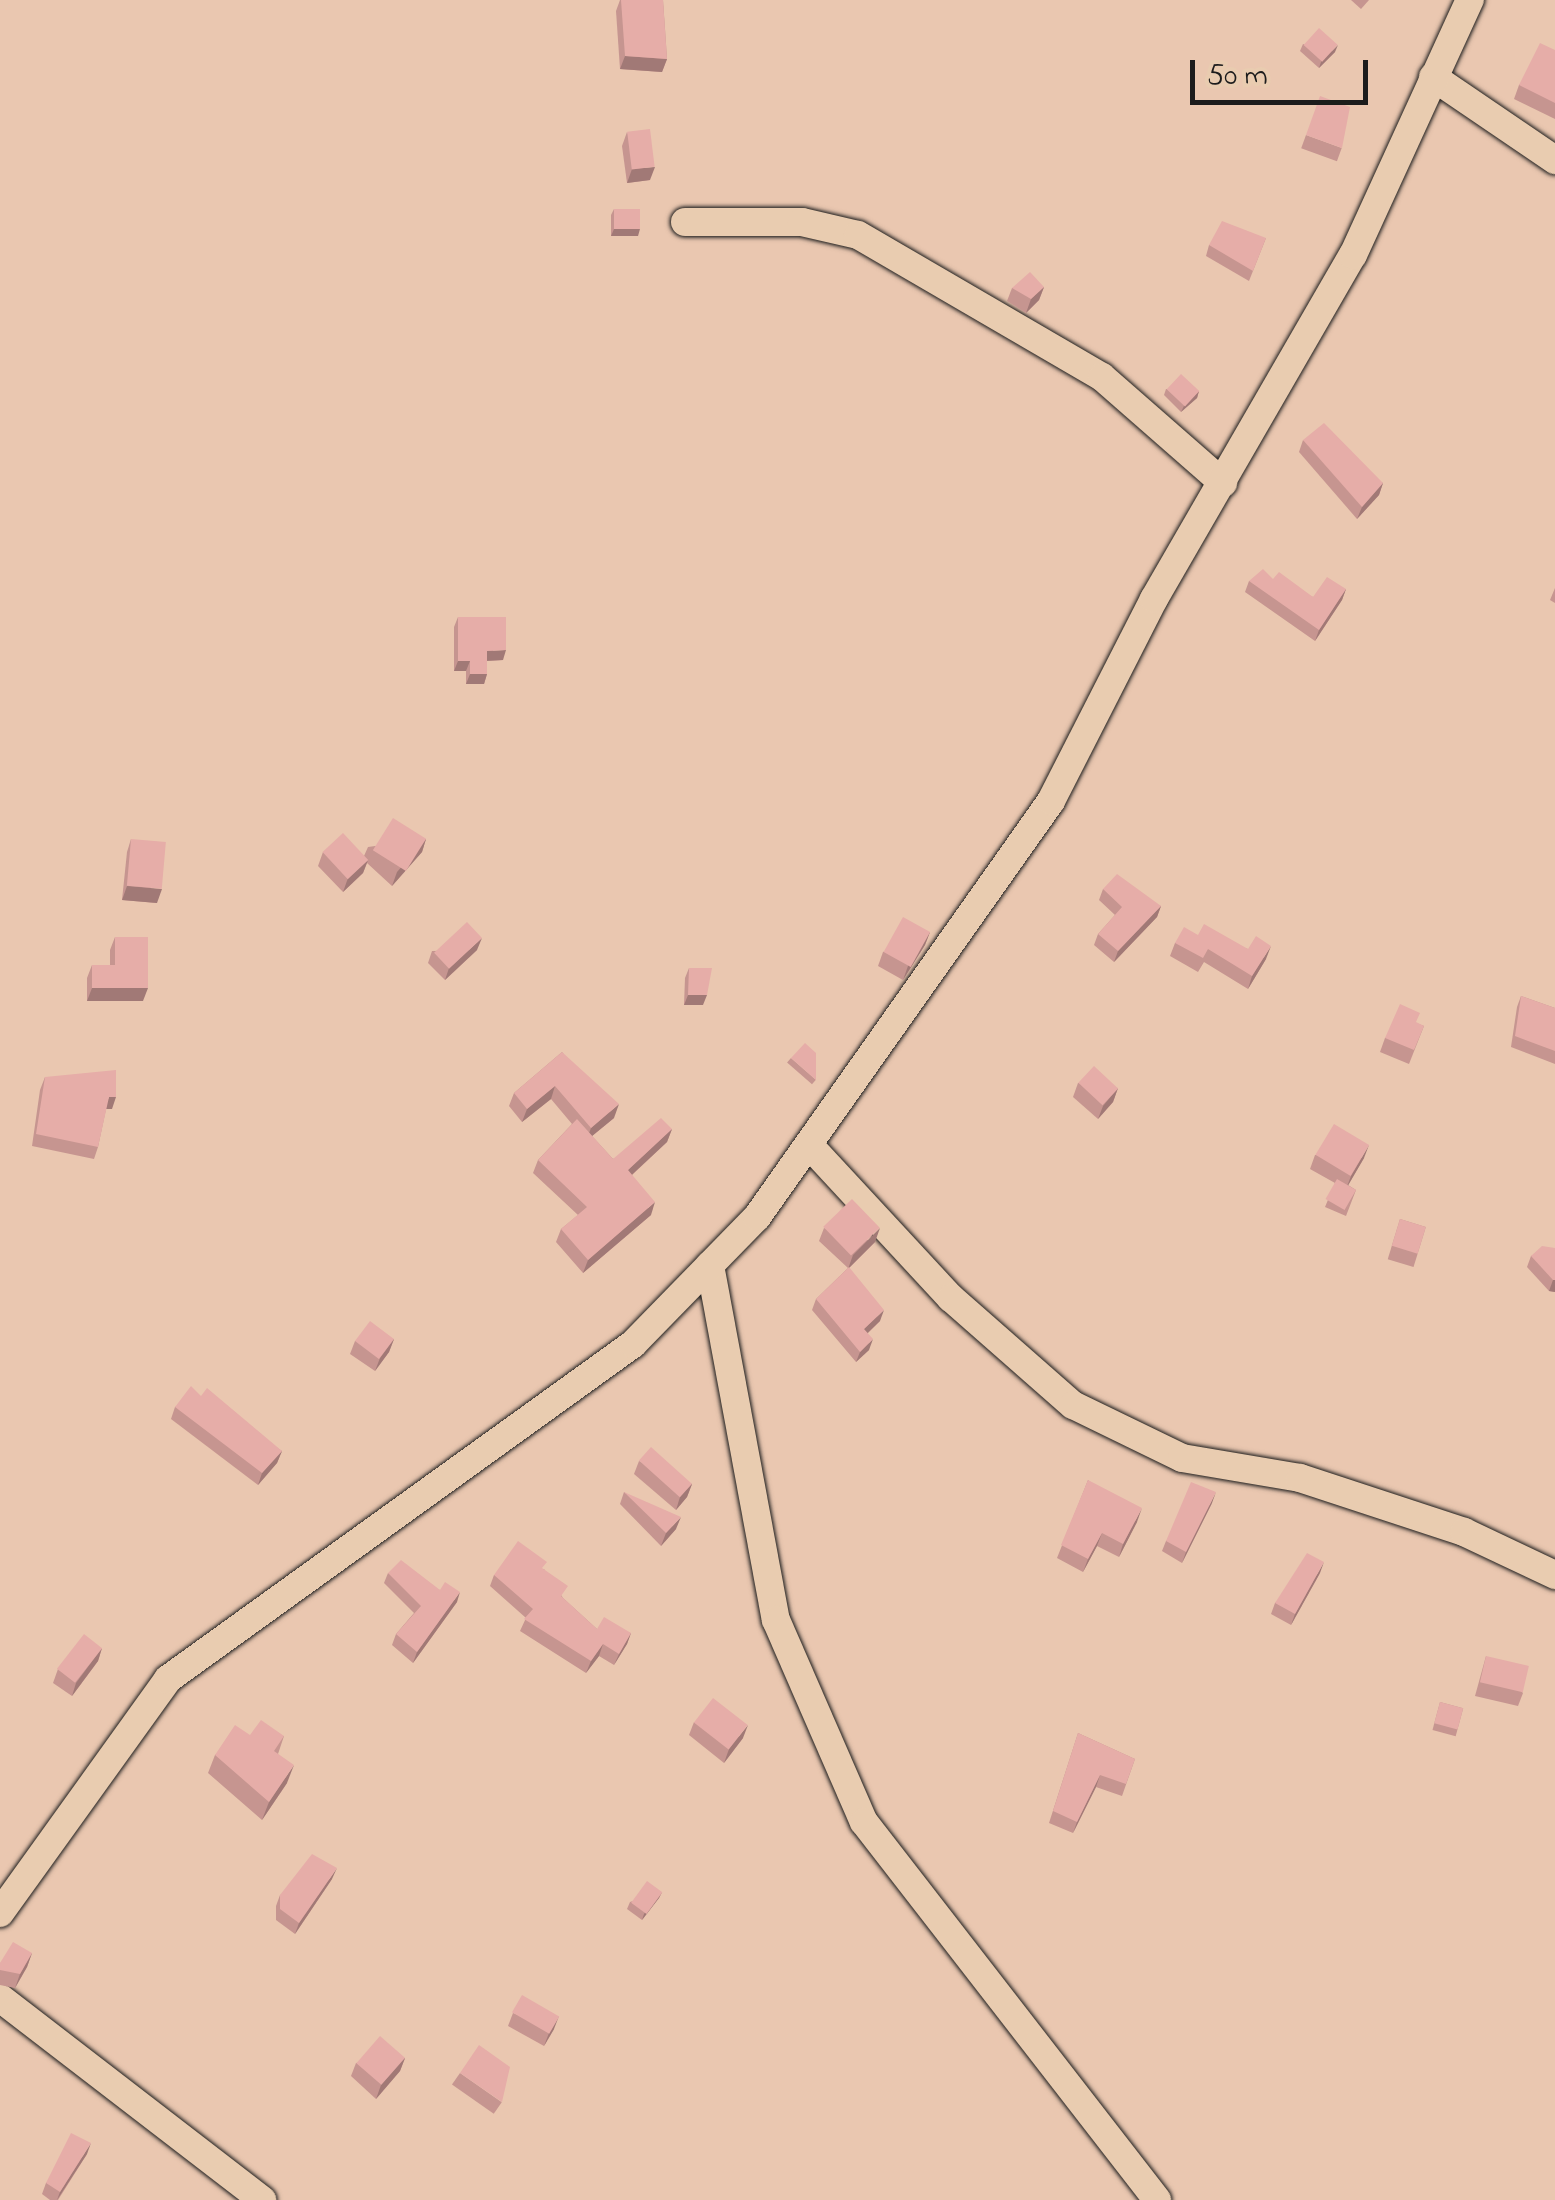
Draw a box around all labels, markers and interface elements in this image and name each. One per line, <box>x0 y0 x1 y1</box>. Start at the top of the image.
scale bar <box>1195 40 1372 102</box>
text: 50 m <box>1207 55 1268 99</box>

